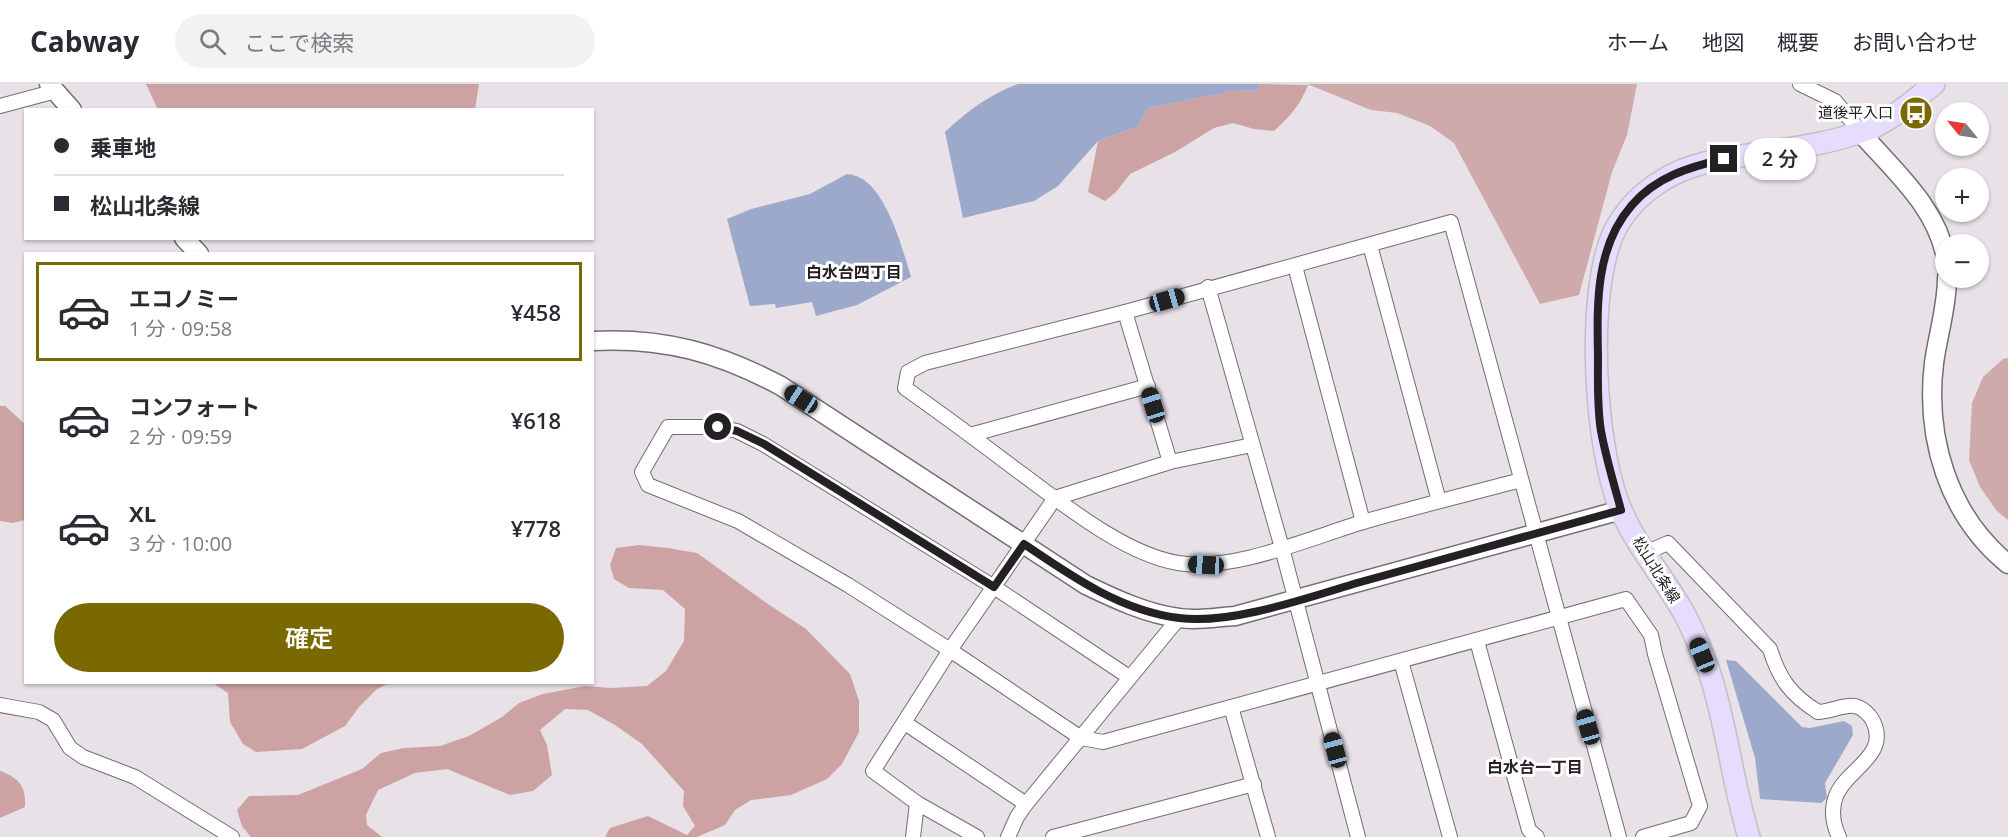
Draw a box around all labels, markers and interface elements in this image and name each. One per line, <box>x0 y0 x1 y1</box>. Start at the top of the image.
search box <box>175 14 595 68</box>
text: Cabway <box>30 22 139 60</box>
icon: search <box>196 25 229 58</box>
text: ここで検索 <box>244 27 354 57</box>
text: ホーム <box>1607 28 1669 56</box>
text: 地図 <box>1702 28 1744 56</box>
text: 概要 <box>1777 28 1819 56</box>
text: お問い合わせ <box>1852 28 1978 56</box>
bus stop icon: 道後平入口 <box>1898 95 1934 131</box>
place label: 道後平入口 <box>1818 102 1893 122</box>
north arrow <box>1935 102 1989 156</box>
map controls <box>1935 102 1989 288</box>
text: 乗車地 <box>90 132 156 162</box>
callout: 2 分 <box>1745 138 1817 180</box>
route end <box>1710 145 1737 172</box>
text: 2 分 <box>1762 145 1798 172</box>
button: + <box>1935 168 1989 222</box>
text: 松山北条線 <box>90 190 200 220</box>
button: − <box>1935 234 1989 288</box>
district label: 白水台四丁目 <box>806 261 902 283</box>
text: エコノミー <box>129 283 239 313</box>
icon: car <box>57 285 111 339</box>
car <box>1147 286 1187 314</box>
text: ¥458 <box>511 297 561 327</box>
text: 1 分 · 09:58 <box>129 315 232 342</box>
car <box>781 382 821 416</box>
car <box>1139 385 1167 425</box>
text: コンフォート <box>129 391 260 421</box>
icon: car <box>57 393 111 447</box>
text: ¥618 <box>511 405 561 435</box>
route start <box>704 413 731 440</box>
text: 2 分 · 09:59 <box>129 423 232 450</box>
text: XL <box>129 498 156 528</box>
icon: car <box>57 501 111 555</box>
text: ¥778 <box>511 513 561 543</box>
text: 3 分 · 10:00 <box>129 530 232 557</box>
street label: 松山北条線 <box>1628 532 1685 607</box>
car <box>1188 555 1224 575</box>
button: 確定 <box>54 603 564 672</box>
car <box>1687 635 1717 675</box>
car <box>1574 707 1602 747</box>
car <box>1322 730 1348 770</box>
district label: 白水台一丁目 <box>1487 756 1583 778</box>

